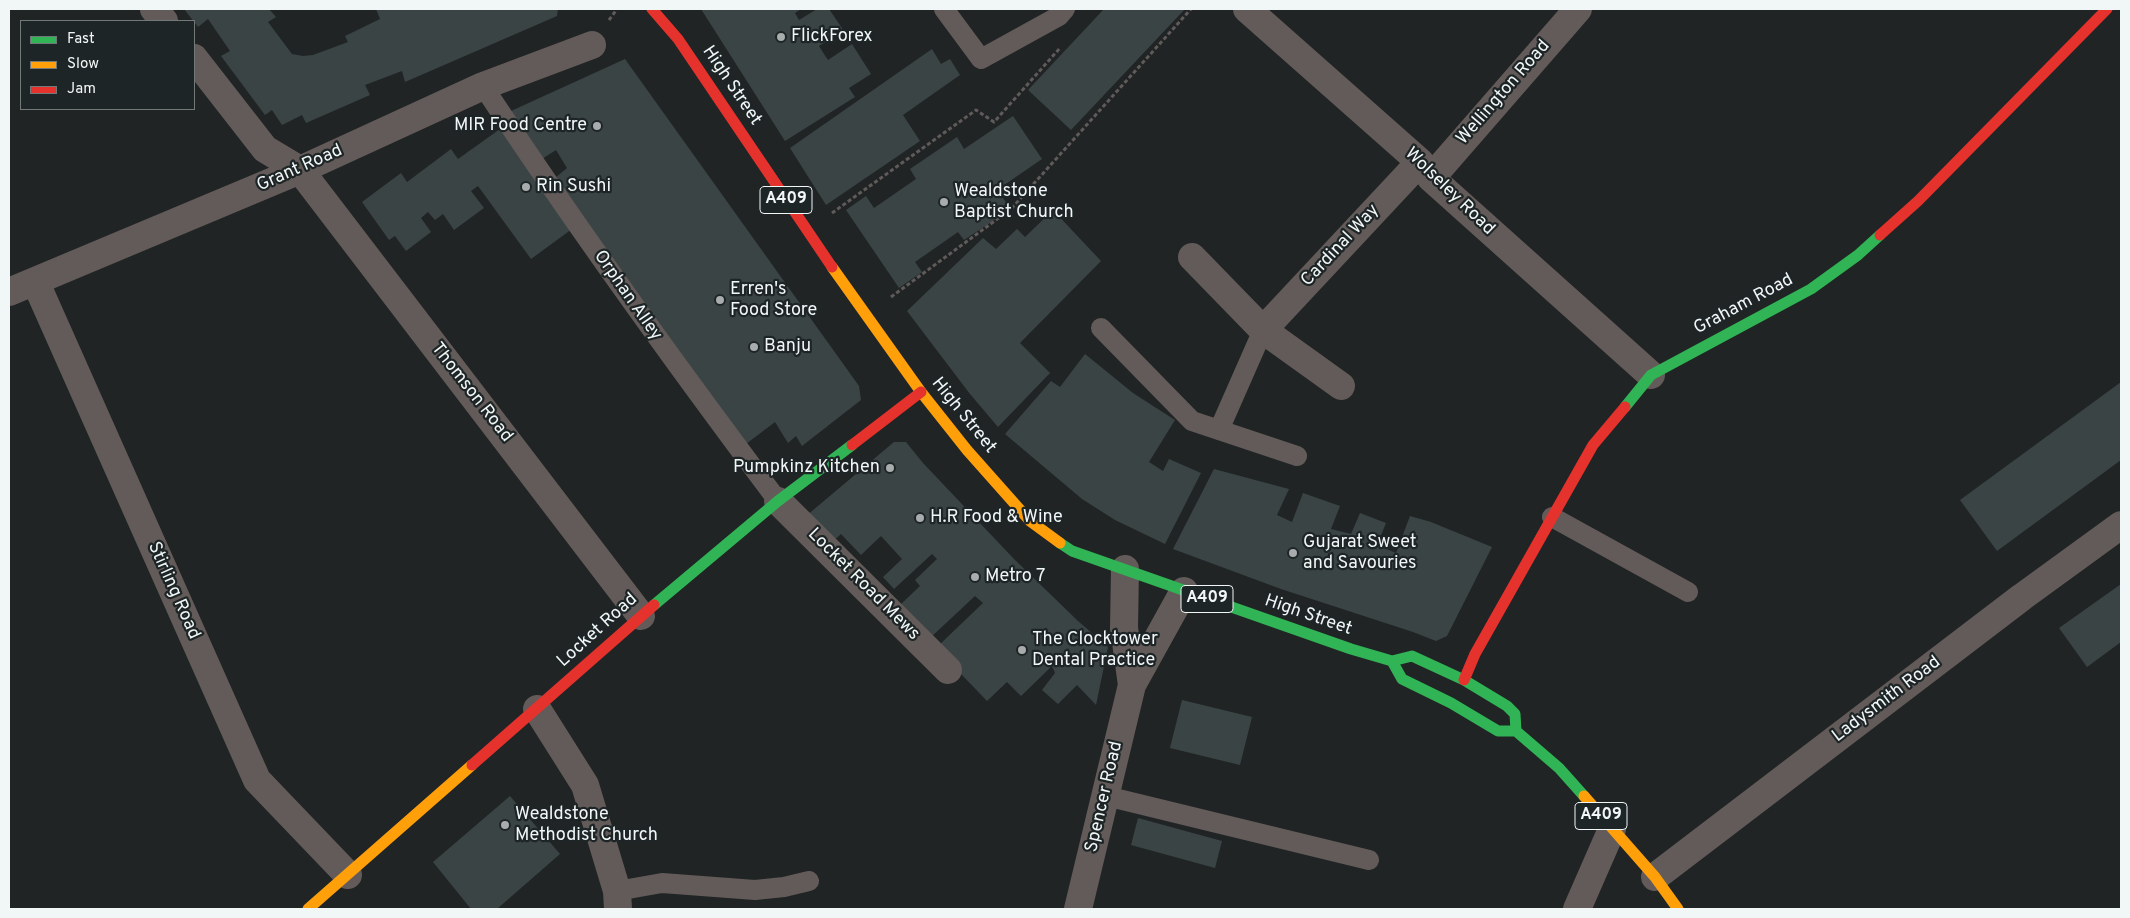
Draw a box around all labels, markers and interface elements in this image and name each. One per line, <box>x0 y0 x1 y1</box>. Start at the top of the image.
legend <box>20 20 195 110</box>
place label: FlickForex <box>791 26 873 48</box>
text: Fast <box>67 30 95 49</box>
marker: FlickForex <box>775 31 787 43</box>
street label: Wellington Road <box>1453 36 1555 150</box>
street label: High Street <box>697 42 765 130</box>
text: Slow <box>67 55 99 74</box>
text: Jam <box>67 80 96 99</box>
place label: MIR Food Centre <box>454 115 587 137</box>
marker: MIR Food Centre <box>591 120 603 132</box>
street label: Grant Road <box>254 141 346 197</box>
street label: Wolseley Road <box>1399 144 1499 240</box>
place label: Rin Sushi <box>536 176 611 198</box>
marker: Rin Sushi <box>520 181 532 193</box>
place label: Wealdstone Baptist Church <box>954 181 1074 223</box>
road number: A409 <box>760 186 812 214</box>
marker: Wealdstone Baptist Church <box>938 196 950 208</box>
street label: Cardinal Way <box>1297 200 1385 292</box>
street label: Orphan Alley <box>588 247 666 345</box>
street label: Graham Road <box>1691 270 1797 340</box>
place label: Erren's Food Store <box>730 279 817 322</box>
marker: Erren's Food Store <box>714 294 726 306</box>
place label: Banju <box>764 336 811 358</box>
street label: Thomson Road <box>425 339 517 447</box>
marker: Banju <box>748 341 760 353</box>
street label: High Street <box>926 374 1000 458</box>
place label: Pumpkinz Kitchen <box>733 457 880 479</box>
marker: Pumpkinz Kitchen <box>884 462 896 474</box>
place label: H.R Food & Wine <box>930 507 1063 529</box>
marker: H.R Food & Wine <box>914 512 926 524</box>
street label: Locket Road Mews <box>802 524 924 646</box>
place label: Gujarat Sweet and Savouries <box>1303 532 1417 574</box>
street label: Stirling Road <box>142 539 204 643</box>
marker: Gujarat Sweet and Savouries <box>1287 547 1299 559</box>
place label: Metro 7 <box>985 566 1045 588</box>
marker: Metro 7 <box>969 571 981 583</box>
road number: A409 <box>1181 586 1233 612</box>
street label: Locket Road <box>553 589 643 673</box>
street label: High Street <box>1261 591 1355 641</box>
place label: The Clocktower Dental Practice <box>1032 629 1158 672</box>
marker: The Clocktower Dental Practice <box>1016 644 1028 656</box>
street label: Ladysmith Road <box>1829 652 1945 748</box>
street label: Spencer Road <box>1082 739 1128 855</box>
road number: A409 <box>1575 802 1627 829</box>
place label: Wealdstone Methodist Church <box>515 804 658 846</box>
marker: Wealdstone Methodist Church <box>499 819 511 831</box>

